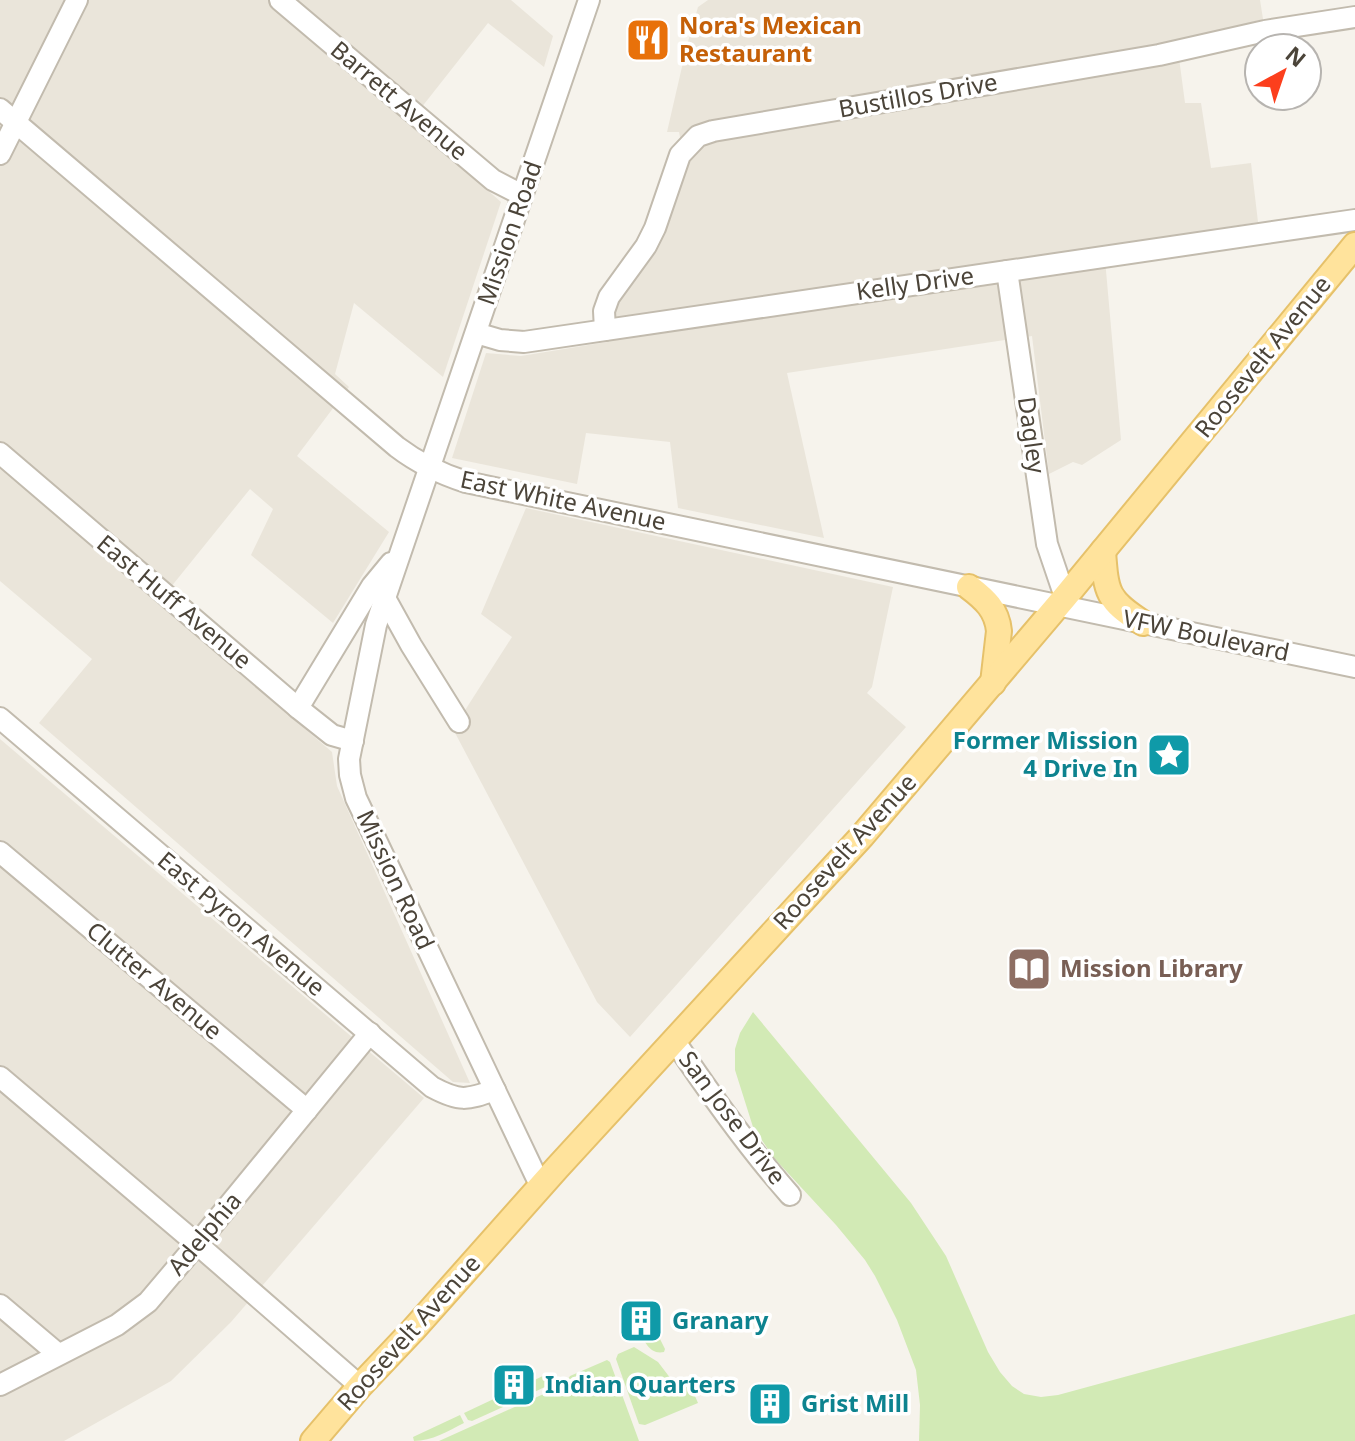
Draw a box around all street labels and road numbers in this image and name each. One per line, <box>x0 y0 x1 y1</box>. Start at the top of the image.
street label: Barrett Avenue <box>324 33 476 167</box>
street label: Bustillos Drive <box>836 64 1000 125</box>
street label: Mission Road <box>468 156 549 309</box>
street label: Kelly Drive <box>854 258 976 307</box>
street label: Roosevelt Avenue <box>1186 268 1337 444</box>
street label: Dagley <box>1011 394 1054 476</box>
street label: East White Avenue <box>458 462 669 537</box>
street label: East Huff Avenue <box>90 526 259 675</box>
street label: VFW Boulevard <box>1120 601 1293 668</box>
street label: Roosevelt Avenue <box>765 766 923 936</box>
street label: Mission Road <box>350 804 443 955</box>
street label: East Pyron Avenue <box>151 843 333 1003</box>
street label: Clutter Avenue <box>80 913 230 1046</box>
street label: San Jose Drive <box>672 1044 794 1191</box>
street label: Adelphia <box>159 1184 248 1282</box>
street label: Roosevelt Avenue <box>329 1247 487 1417</box>

